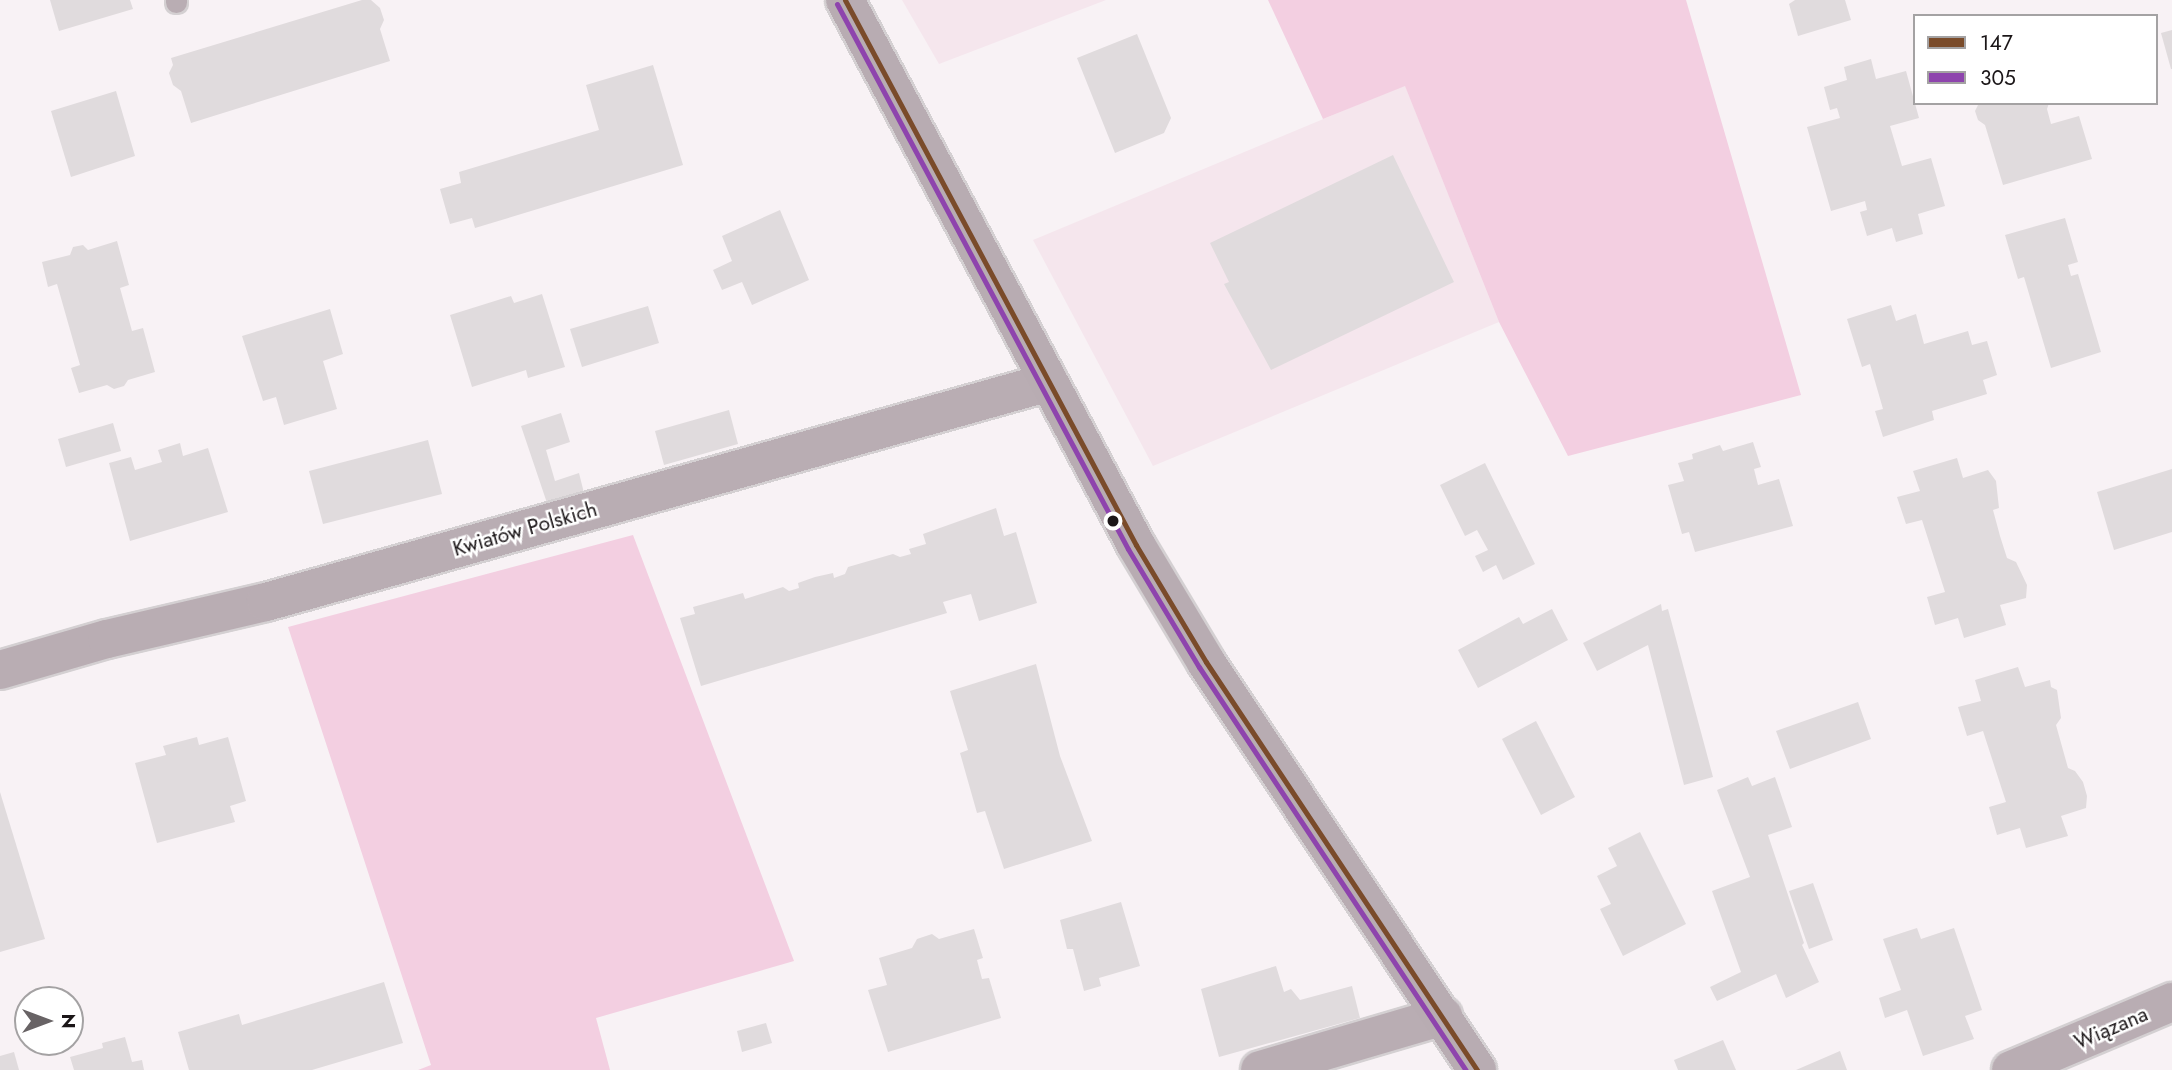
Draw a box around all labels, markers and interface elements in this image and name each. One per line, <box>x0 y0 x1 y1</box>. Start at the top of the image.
legend <box>1913 14 2158 105</box>
text: 147 <box>1980 28 2013 58</box>
text: 305 <box>1980 63 2016 93</box>
street label: Kwiatów Polskich <box>450 496 600 562</box>
unlabelled marker <box>1106 514 1120 528</box>
north arrow <box>14 986 84 1056</box>
street label: Wiązana <box>2070 1001 2152 1055</box>
text: N <box>55 1013 82 1029</box>

